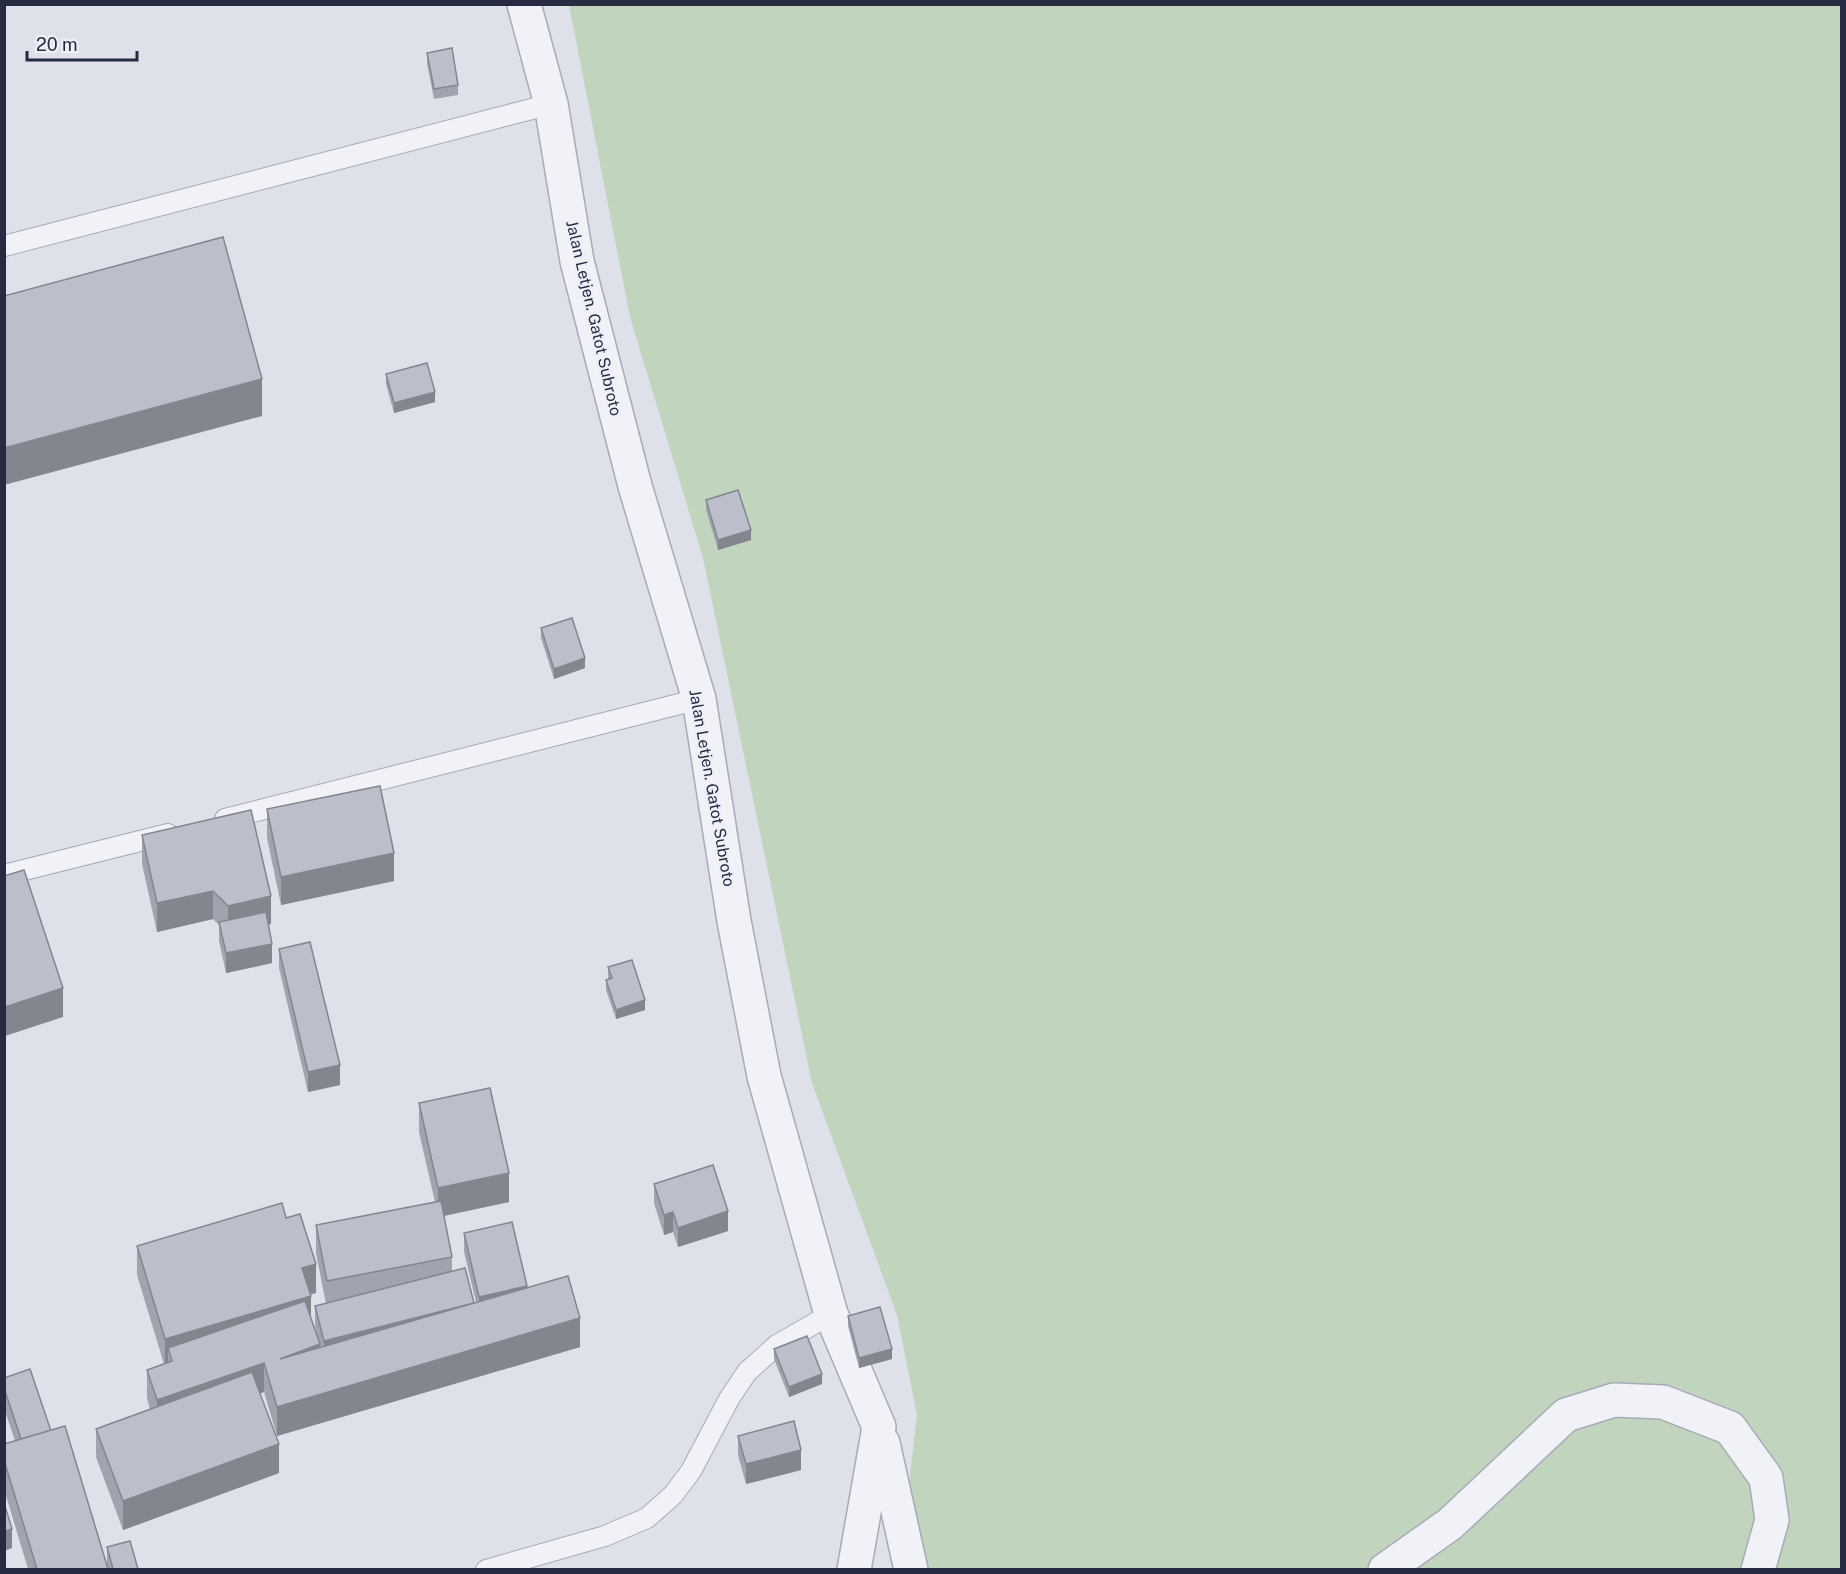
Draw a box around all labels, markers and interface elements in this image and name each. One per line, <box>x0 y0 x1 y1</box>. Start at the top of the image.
scale bar <box>27 24 136 62</box>
text: 20 m <box>36 34 78 55</box>
street label: Jalan Letjen. Gatot Subroto <box>562 218 626 418</box>
street label: Jalan Letjen. Gatot Subroto <box>685 688 739 888</box>

